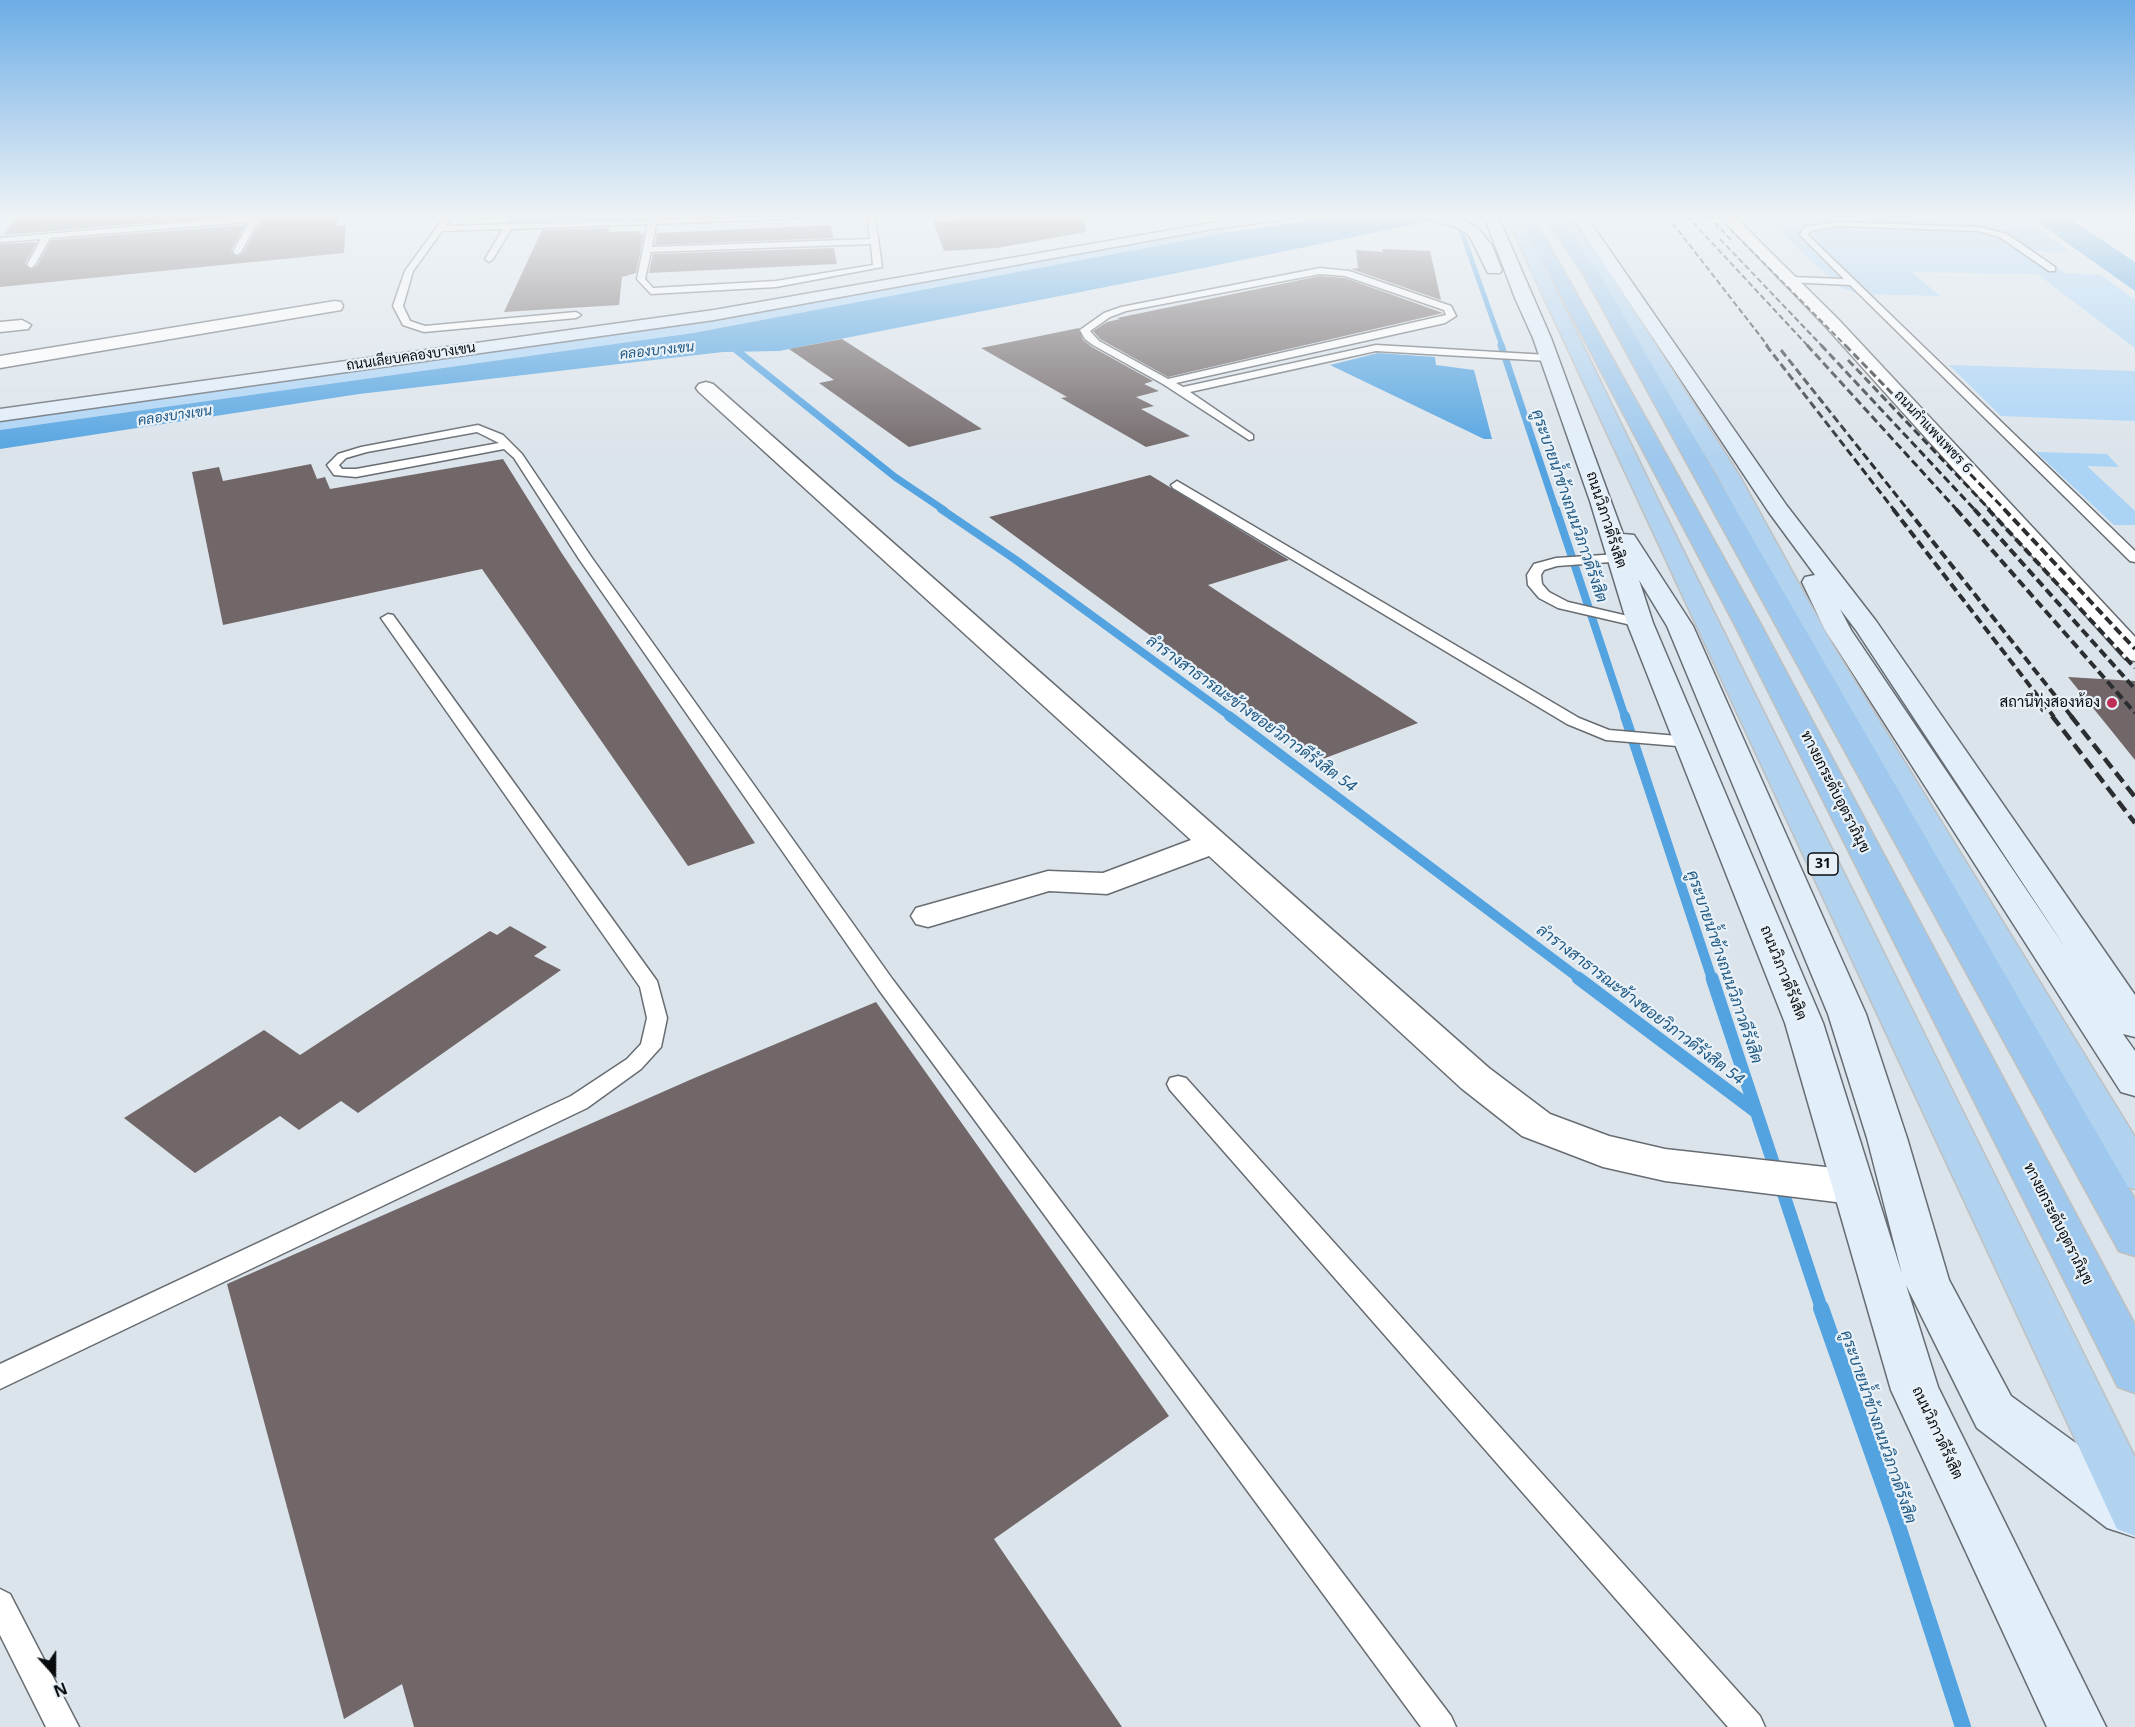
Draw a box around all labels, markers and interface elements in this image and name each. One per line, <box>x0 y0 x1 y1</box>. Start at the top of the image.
water label: คลองบางเขน <box>619 339 695 363</box>
street label: ถนนเลียบคลองบางเขน <box>345 340 477 374</box>
street label: ถนนกำแพงเพชร 6 <box>1890 387 1976 477</box>
water label: คลองบางเขน <box>137 402 213 430</box>
water label: คูระบายน้ำข้างถนนวิภาวดีรังสิต <box>1527 407 1611 605</box>
street label: ถนนวิภาวดีรังสิต <box>1582 469 1630 571</box>
water label: ลำรางสาธารณะข้างซอยวิภาวดีรังสิต 54 <box>1142 631 1360 797</box>
place label: สถานีทุ่งสองห้อง <box>2000 694 2100 712</box>
marker: สถานีทุ่งสองห้อง <box>2105 696 2119 710</box>
street label: ทางยกระดับอุตราภิมุข <box>1796 728 1874 856</box>
road number: 31 <box>1808 853 1838 875</box>
water label: คูระบายน้ำข้างถนนวิภาวดีรังสิต <box>1682 868 1766 1066</box>
water label: ลำรางสาธารณะข้างซอยวิภาวดีรังสิต 54 <box>1532 921 1748 1089</box>
street label: ถนนวิภาวดีรังสิต <box>1756 923 1810 1023</box>
street label: ทางยกระดับอุตราภิมุข <box>2019 1160 2097 1288</box>
water label: คูระบายน้ำข้างถนนวิภาวดีรังสิต <box>1836 1328 1920 1526</box>
street label: ถนนวิภาวดีรังสิต <box>1908 1384 1966 1482</box>
north arrow <box>24 1643 84 1703</box>
text: N <box>50 1677 70 1702</box>

